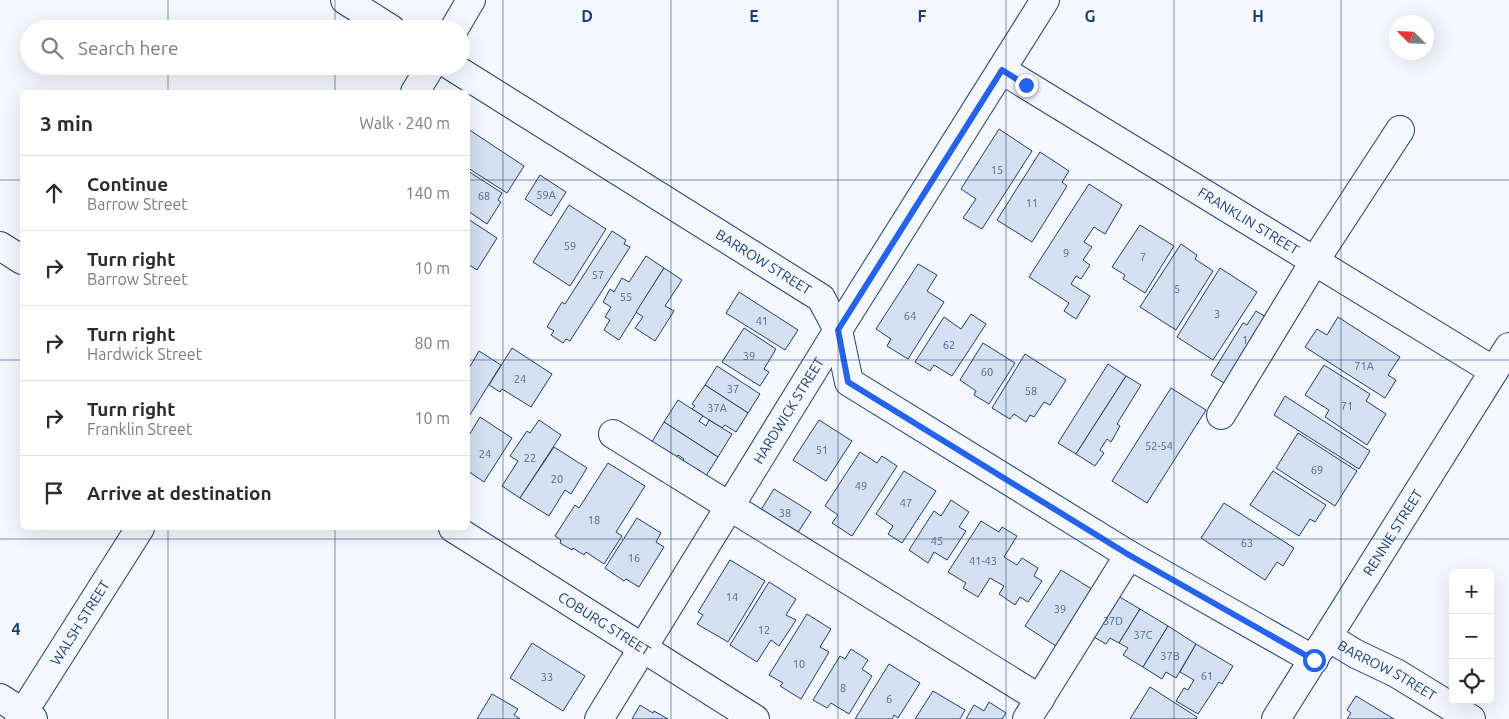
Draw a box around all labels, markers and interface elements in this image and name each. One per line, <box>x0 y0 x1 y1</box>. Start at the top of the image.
text: D <box>581 7 593 25</box>
text: E <box>749 7 759 25</box>
text: F <box>918 7 927 25</box>
text: G <box>1084 7 1096 25</box>
text: H <box>1252 7 1264 25</box>
north arrow <box>1389 15 1434 60</box>
search box <box>20 20 470 75</box>
icon: search <box>38 34 66 62</box>
text: Search here <box>78 37 178 59</box>
route end <box>1015 74 1038 97</box>
text: 3 min <box>40 111 93 135</box>
text: Walk · 240 m <box>359 114 450 132</box>
house number: 15 <box>991 164 1003 176</box>
text: Continue <box>87 173 168 195</box>
icon: ahead <box>40 179 68 207</box>
text: 140 m <box>405 184 450 202</box>
street label: FRANKLIN STREET <box>1195 184 1302 258</box>
house number: 59A <box>536 189 557 201</box>
house number: 68 <box>478 190 490 202</box>
text: Barrow Street <box>87 195 188 213</box>
house number: 11 <box>1026 197 1038 209</box>
street label: BARROW STREET <box>713 226 815 298</box>
house number: 59 <box>564 240 576 252</box>
house number: 9 <box>1063 247 1069 259</box>
text: Turn right <box>87 248 175 270</box>
house number: 7 <box>1140 251 1146 263</box>
icon: right <box>40 254 68 282</box>
text: 10 m <box>414 259 450 277</box>
house number: 57 <box>592 269 604 281</box>
text: Barrow Street <box>87 270 188 288</box>
house number: 5 <box>1174 283 1180 295</box>
house number: 55 <box>620 291 632 303</box>
house number: 3 <box>1214 308 1220 320</box>
house number: 64 <box>904 310 916 322</box>
house number: 41 <box>756 315 768 327</box>
text: Turn right <box>87 323 175 345</box>
icon: right <box>40 329 68 357</box>
text: 80 m <box>414 334 450 352</box>
house number: 1 <box>1242 334 1248 346</box>
house number: 62 <box>943 339 955 351</box>
text: Hardwick Street <box>87 345 202 363</box>
house number: 39 <box>743 350 755 362</box>
street label: HARDWICK STREET <box>750 354 827 467</box>
house number: 71A <box>1354 360 1375 372</box>
house number: 60 <box>981 366 993 378</box>
house number: 24 <box>514 373 526 385</box>
house number: 37 <box>727 383 739 395</box>
house number: 58 <box>1025 385 1037 397</box>
text: Turn right <box>87 398 175 420</box>
house number: 71 <box>1341 400 1353 412</box>
house number: 37A <box>707 402 728 414</box>
icon: right <box>40 404 68 432</box>
text: 10 m <box>414 409 450 427</box>
text: Franklin Street <box>87 420 192 438</box>
house number: 52-54 <box>1145 440 1173 452</box>
house number: 51 <box>816 444 828 456</box>
house number: 24 <box>479 448 491 460</box>
house number: 22 <box>524 452 536 464</box>
house number: 69 <box>1311 464 1323 476</box>
house number: 20 <box>551 473 563 485</box>
icon: arrive <box>40 479 68 507</box>
house number: 49 <box>855 480 867 492</box>
text: Arrive at destination <box>87 482 272 504</box>
street label: RENNIE STREET <box>1360 486 1426 579</box>
house number: 47 <box>900 497 912 509</box>
house number: 38 <box>779 507 791 519</box>
house number: 18 <box>588 514 600 526</box>
house number: 45 <box>931 535 943 547</box>
house number: 63 <box>1241 537 1253 549</box>
house number: 16 <box>628 552 640 564</box>
house number: 41-43 <box>969 555 997 567</box>
map controls <box>1449 569 1494 704</box>
button: + <box>1449 569 1494 614</box>
street label: WALSH STREET <box>47 577 113 668</box>
street label: COBURG STREET <box>555 589 654 659</box>
house number: 14 <box>726 591 738 603</box>
house number: 39 <box>1054 603 1066 615</box>
button: − <box>1449 614 1494 659</box>
house number: 37D <box>1103 615 1123 627</box>
text: 4 <box>11 620 21 638</box>
house number: 12 <box>758 624 770 636</box>
house number: 37C <box>1133 629 1153 641</box>
street label: BARROW STREET <box>1335 637 1439 704</box>
route start <box>1303 649 1326 672</box>
house number: 37B <box>1160 650 1180 662</box>
house number: 10 <box>793 658 805 670</box>
button: locate <box>1449 659 1494 704</box>
house number: 61 <box>1201 670 1213 682</box>
house number: 33 <box>541 671 553 683</box>
house number: 8 <box>840 682 846 694</box>
house number: 6 <box>886 693 892 705</box>

